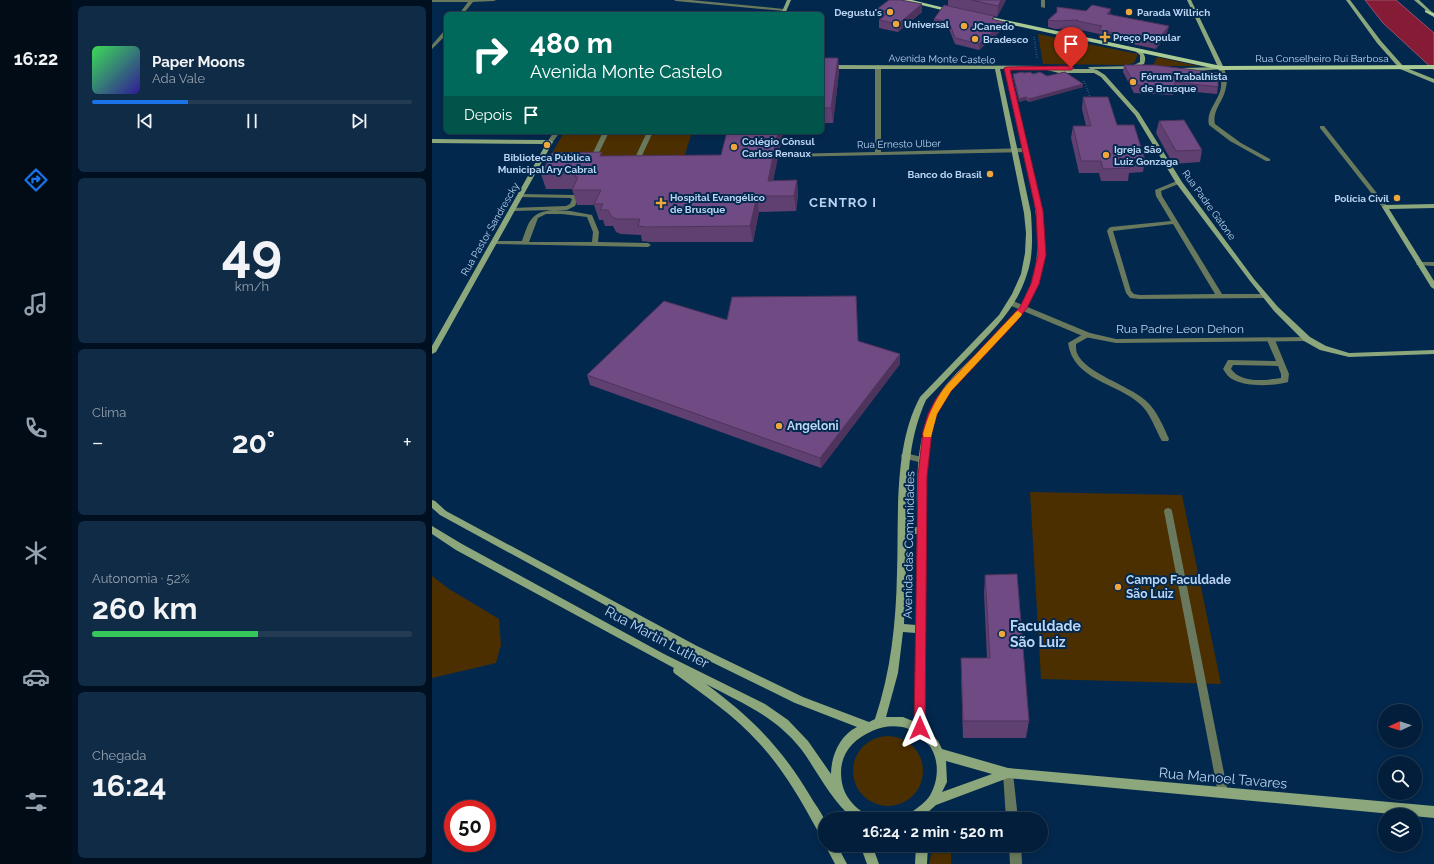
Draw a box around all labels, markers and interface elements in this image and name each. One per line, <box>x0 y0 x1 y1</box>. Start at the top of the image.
place label: Degustu's <box>834 7 882 18</box>
marker: Degustu's <box>885 7 895 17</box>
marker: Parada Willrich <box>1124 7 1134 17</box>
place label: Parada Willrich <box>1137 7 1210 18</box>
marker: Universal <box>891 19 901 29</box>
place label: Universal <box>904 19 950 30</box>
marker: JCanedo <box>959 21 969 31</box>
place label: JCanedo <box>972 21 1014 32</box>
text: 480 m <box>530 27 613 60</box>
pin <box>1054 27 1088 68</box>
icon: right <box>464 28 516 80</box>
marker: Preço Popular <box>1100 32 1110 42</box>
place label: Preço Popular <box>1113 32 1181 43</box>
icon: arrive <box>1060 33 1082 55</box>
marker: Bradesco <box>970 34 980 44</box>
place label: Bradesco <box>983 34 1028 45</box>
text: 16:22 <box>14 48 58 69</box>
text: Paper Moons <box>152 53 245 71</box>
street label: Avenida Monte Castelo <box>889 53 995 65</box>
street label: Rua Conselheiro Rui Barbosa <box>1255 53 1389 64</box>
text: Avenida Monte Castelo <box>530 61 722 82</box>
text: Ada Vale <box>152 71 205 86</box>
place label: Fórum Trabalhista de Brusque <box>1141 71 1228 94</box>
marker: Fórum Trabalhista de Brusque <box>1128 77 1138 87</box>
icon: arrive <box>520 104 542 126</box>
text: Depois <box>464 106 512 124</box>
icon: previous <box>134 110 156 132</box>
icon: pause <box>241 110 263 132</box>
icon: next <box>348 110 370 132</box>
place label: Colégio Cônsul Carlos Renaux <box>742 136 815 159</box>
street label: Rua Ernesto Ulber <box>857 138 942 150</box>
marker: Biblioteca Pública Municipal Ary Cabral <box>542 140 552 150</box>
marker: Colégio Cônsul Carlos Renaux <box>729 142 739 152</box>
place label: Igreja São Luiz Gonzaga <box>1114 144 1178 167</box>
marker: Igreja São Luiz Gonzaga <box>1101 150 1111 160</box>
place label: Biblioteca Pública Municipal Ary Cabral <box>498 152 597 175</box>
icon: directions <box>22 166 50 194</box>
street label: Rua Padre Gatone <box>1180 168 1238 242</box>
place label: Banco do Brasil <box>907 169 983 180</box>
marker: Banco do Brasil <box>985 169 995 179</box>
street label: Rua Pastor Sandrescky <box>459 180 521 278</box>
place label: Hospital Evangélico de Brusque <box>670 192 765 215</box>
place label: Polícia Civil <box>1334 193 1390 204</box>
marker: Polícia Civil <box>1392 193 1402 203</box>
district label: CENTRO I <box>809 195 877 210</box>
marker: Hospital Evangélico de Brusque <box>655 197 667 209</box>
text: 49 <box>222 222 282 283</box>
text: km/h <box>235 279 269 294</box>
icon: music <box>22 290 50 318</box>
street label: Rua Padre Leon Dehon <box>1116 322 1244 336</box>
text: Clima <box>92 405 126 420</box>
icon: phone <box>22 414 50 442</box>
place label: Angeloni <box>787 419 839 433</box>
marker: Angeloni <box>774 421 784 431</box>
text: 20° <box>232 425 275 460</box>
text: − <box>92 429 104 455</box>
text: + <box>403 429 412 455</box>
street label: Avenida das Comunidades <box>901 471 917 619</box>
icon: climate <box>22 539 50 567</box>
text: Autonomia · 52% <box>92 571 190 586</box>
place label: Campo Faculdade São Luiz <box>1126 573 1231 601</box>
marker: Campo Faculdade São Luiz <box>1113 582 1123 592</box>
text: 260 km <box>92 591 197 626</box>
street label: Rua Martin Luther <box>602 603 712 671</box>
place label: Faculdade São Luiz <box>1010 618 1082 650</box>
marker: Faculdade São Luiz <box>997 629 1007 639</box>
icon: car <box>22 663 50 691</box>
north arrow <box>1378 704 1422 748</box>
map controls <box>1378 704 1422 852</box>
position arrow <box>899 707 941 749</box>
text: Chegada <box>92 748 146 763</box>
button: search <box>1378 756 1422 800</box>
street label: Rua Manoel Tavares <box>1158 764 1288 792</box>
text: 16:24 <box>92 768 167 803</box>
icon: filters <box>22 788 50 816</box>
speed limit sign: 50 <box>444 800 496 852</box>
button: layers <box>1378 808 1422 852</box>
text: 16:24 · 2 min · 520 m <box>863 823 1003 841</box>

